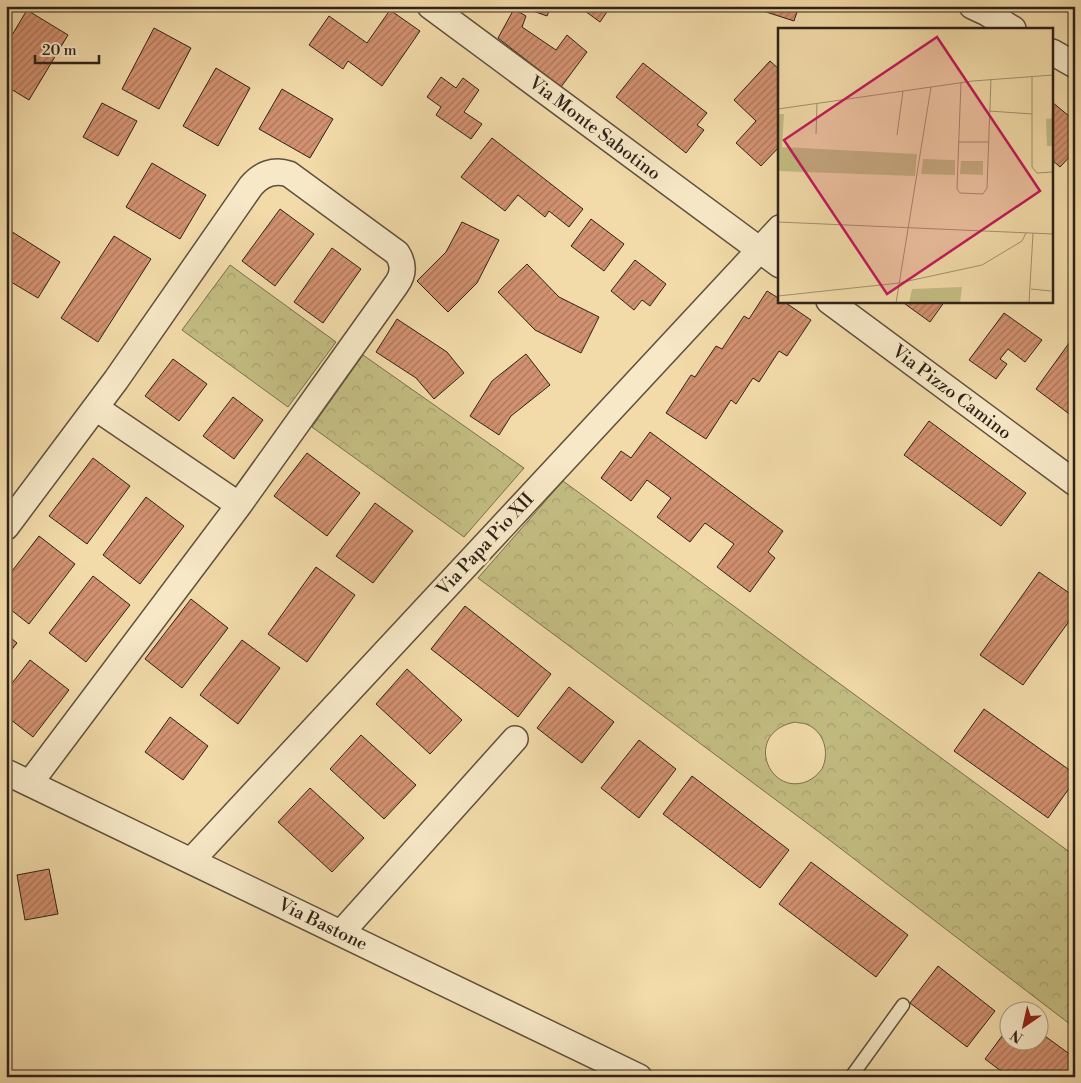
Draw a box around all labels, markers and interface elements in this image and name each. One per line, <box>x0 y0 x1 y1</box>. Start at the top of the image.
inset map <box>778 28 1054 302</box>
scale bar <box>35 32 99 64</box>
text: 20 m <box>42 41 77 60</box>
street label: Via Monte Sabotino <box>523 71 665 185</box>
street label: Via Pizzo Camino <box>886 339 1016 445</box>
street label: Via Papa Pio XII <box>431 488 539 601</box>
street label: Via Bastone <box>273 893 371 956</box>
north arrow <box>998 1000 1048 1050</box>
text: N <box>1008 1025 1027 1047</box>

